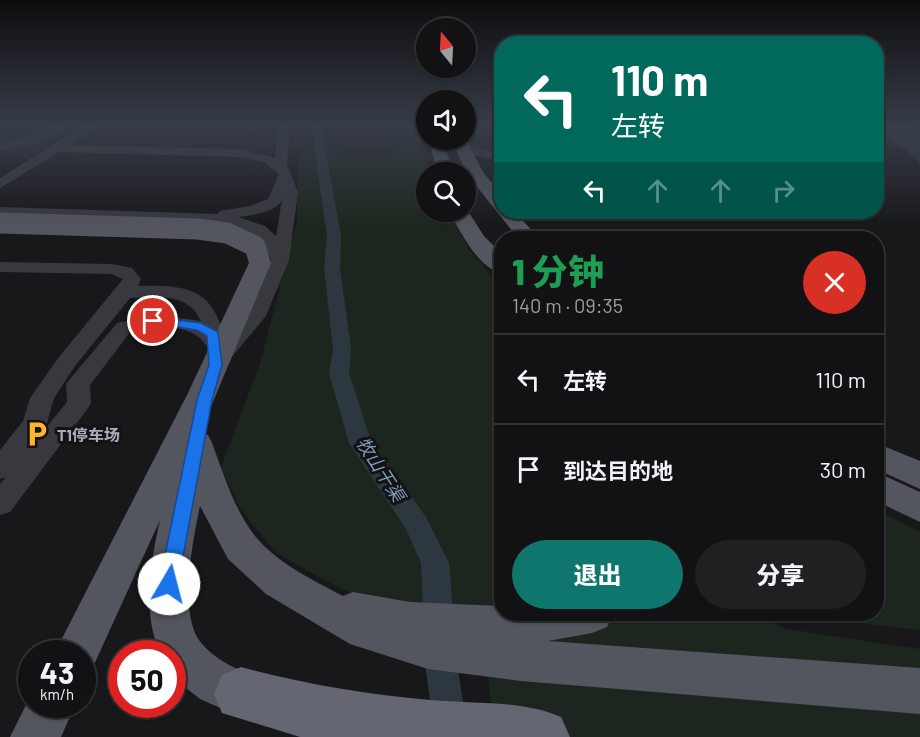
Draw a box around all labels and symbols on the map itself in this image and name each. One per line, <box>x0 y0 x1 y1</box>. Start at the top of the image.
north arrow <box>416 18 476 78</box>
pin <box>127 295 178 346</box>
parking icon: T1停车场 <box>22 419 52 449</box>
place label: T1停车场 <box>57 425 120 444</box>
water label: 牧山干渠 <box>352 433 411 508</box>
position arrow <box>137 552 201 616</box>
speed limit sign: 50 <box>108 640 186 718</box>

